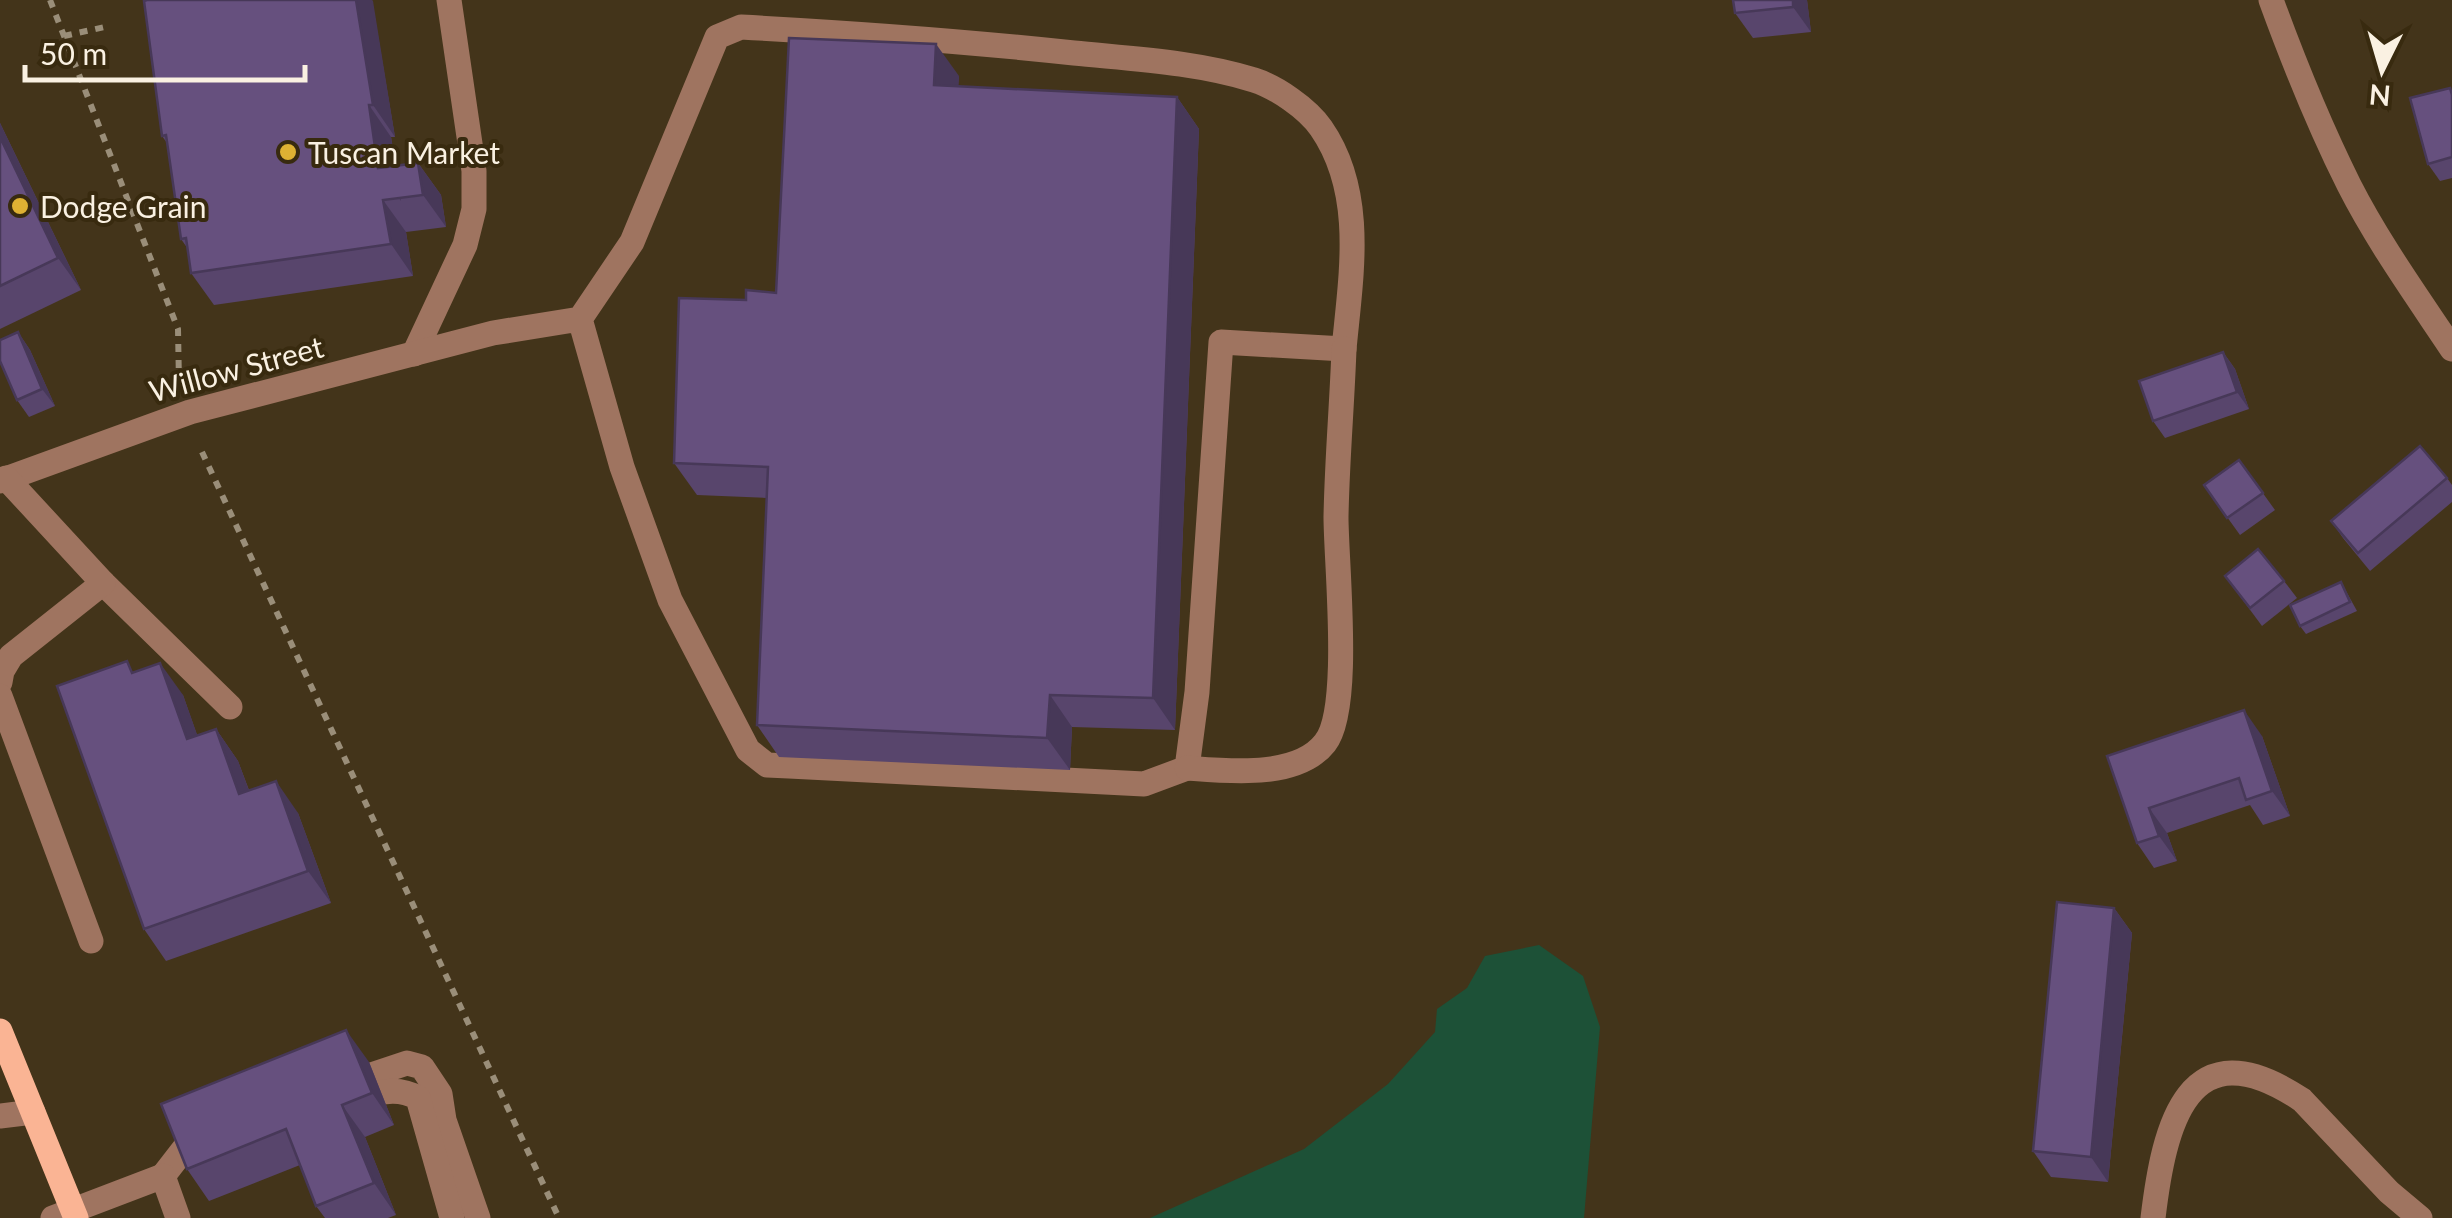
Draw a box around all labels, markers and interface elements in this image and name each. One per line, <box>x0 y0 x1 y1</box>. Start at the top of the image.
scale bar <box>25 20 305 82</box>
north arrow <box>2332 20 2432 120</box>
text: 50 m <box>40 35 107 71</box>
text: N <box>2368 78 2392 114</box>
place label: Tuscan Market <box>308 134 500 170</box>
marker: Tuscan Market <box>277 141 299 163</box>
place label: Dodge Grain <box>40 188 207 224</box>
marker: Dodge Grain <box>9 195 31 217</box>
street label: Willow Street <box>145 327 327 409</box>

